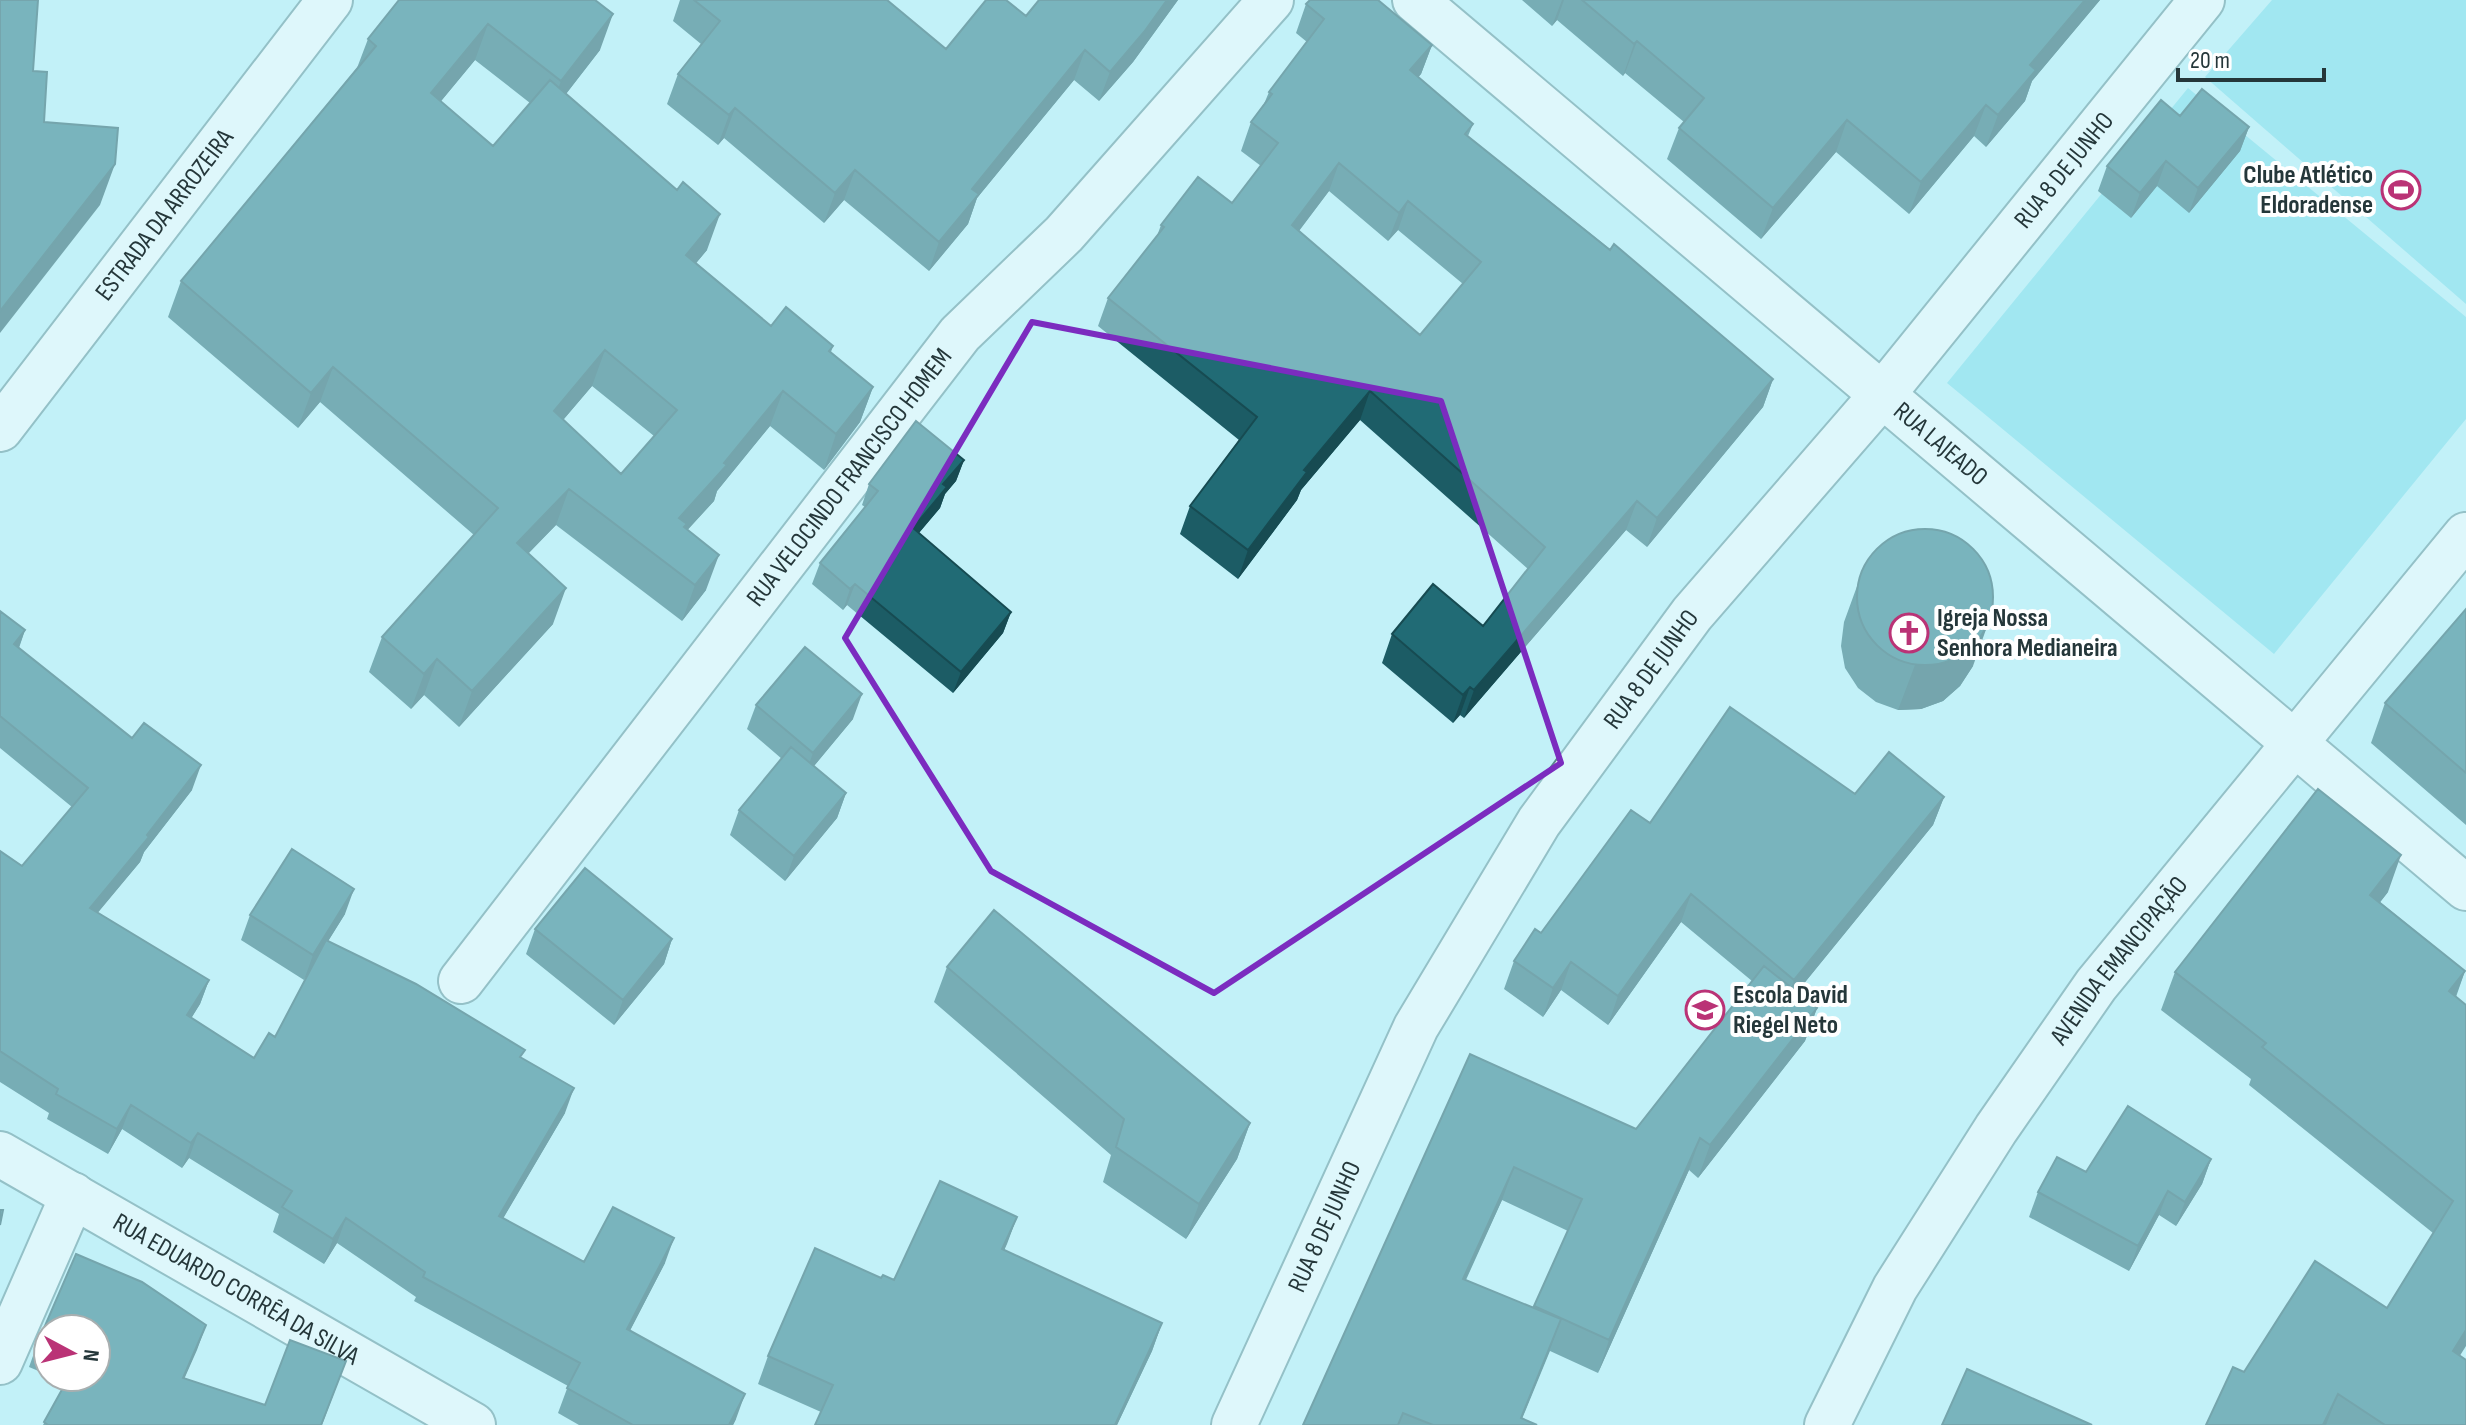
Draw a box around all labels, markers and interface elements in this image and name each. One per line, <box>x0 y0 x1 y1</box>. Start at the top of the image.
scale bar <box>2178 32 2324 82</box>
text: 20 m <box>2190 46 2230 75</box>
street label: RUA 8 DE JUNHO <box>2008 106 2120 235</box>
street label: ESTRADA DA ARROZEIRA <box>89 122 241 307</box>
place label: Clube Atlético Eldoradense <box>2243 160 2373 221</box>
sports icon: Clube Atlético Eldoradense <box>2380 169 2422 211</box>
street label: RUA VELOCINDO FRANCISCO HOMEM <box>740 342 959 613</box>
street label: RUA LAJEADO <box>1887 395 1994 493</box>
place label: Igreja Nossa Senhora Medianeira <box>1937 603 2118 664</box>
street label: RUA 8 DE JUNHO <box>1597 604 1705 735</box>
church icon: Igreja Nossa Senhora Medianeira <box>1888 612 1930 654</box>
street label: AVENIDA EMANCIPAÇÃO <box>2043 870 2194 1052</box>
place label: Escola David Riegel Neto <box>1733 980 1848 1041</box>
school or university icon: Escola David Riegel Neto <box>1684 989 1726 1031</box>
street label: RUA 8 DE JUNHO <box>1281 1156 1368 1297</box>
street label: RUA EDUARDO CORRÊA DA SILVA <box>107 1207 365 1372</box>
north arrow <box>32 1313 112 1393</box>
text: N <box>76 1348 104 1363</box>

